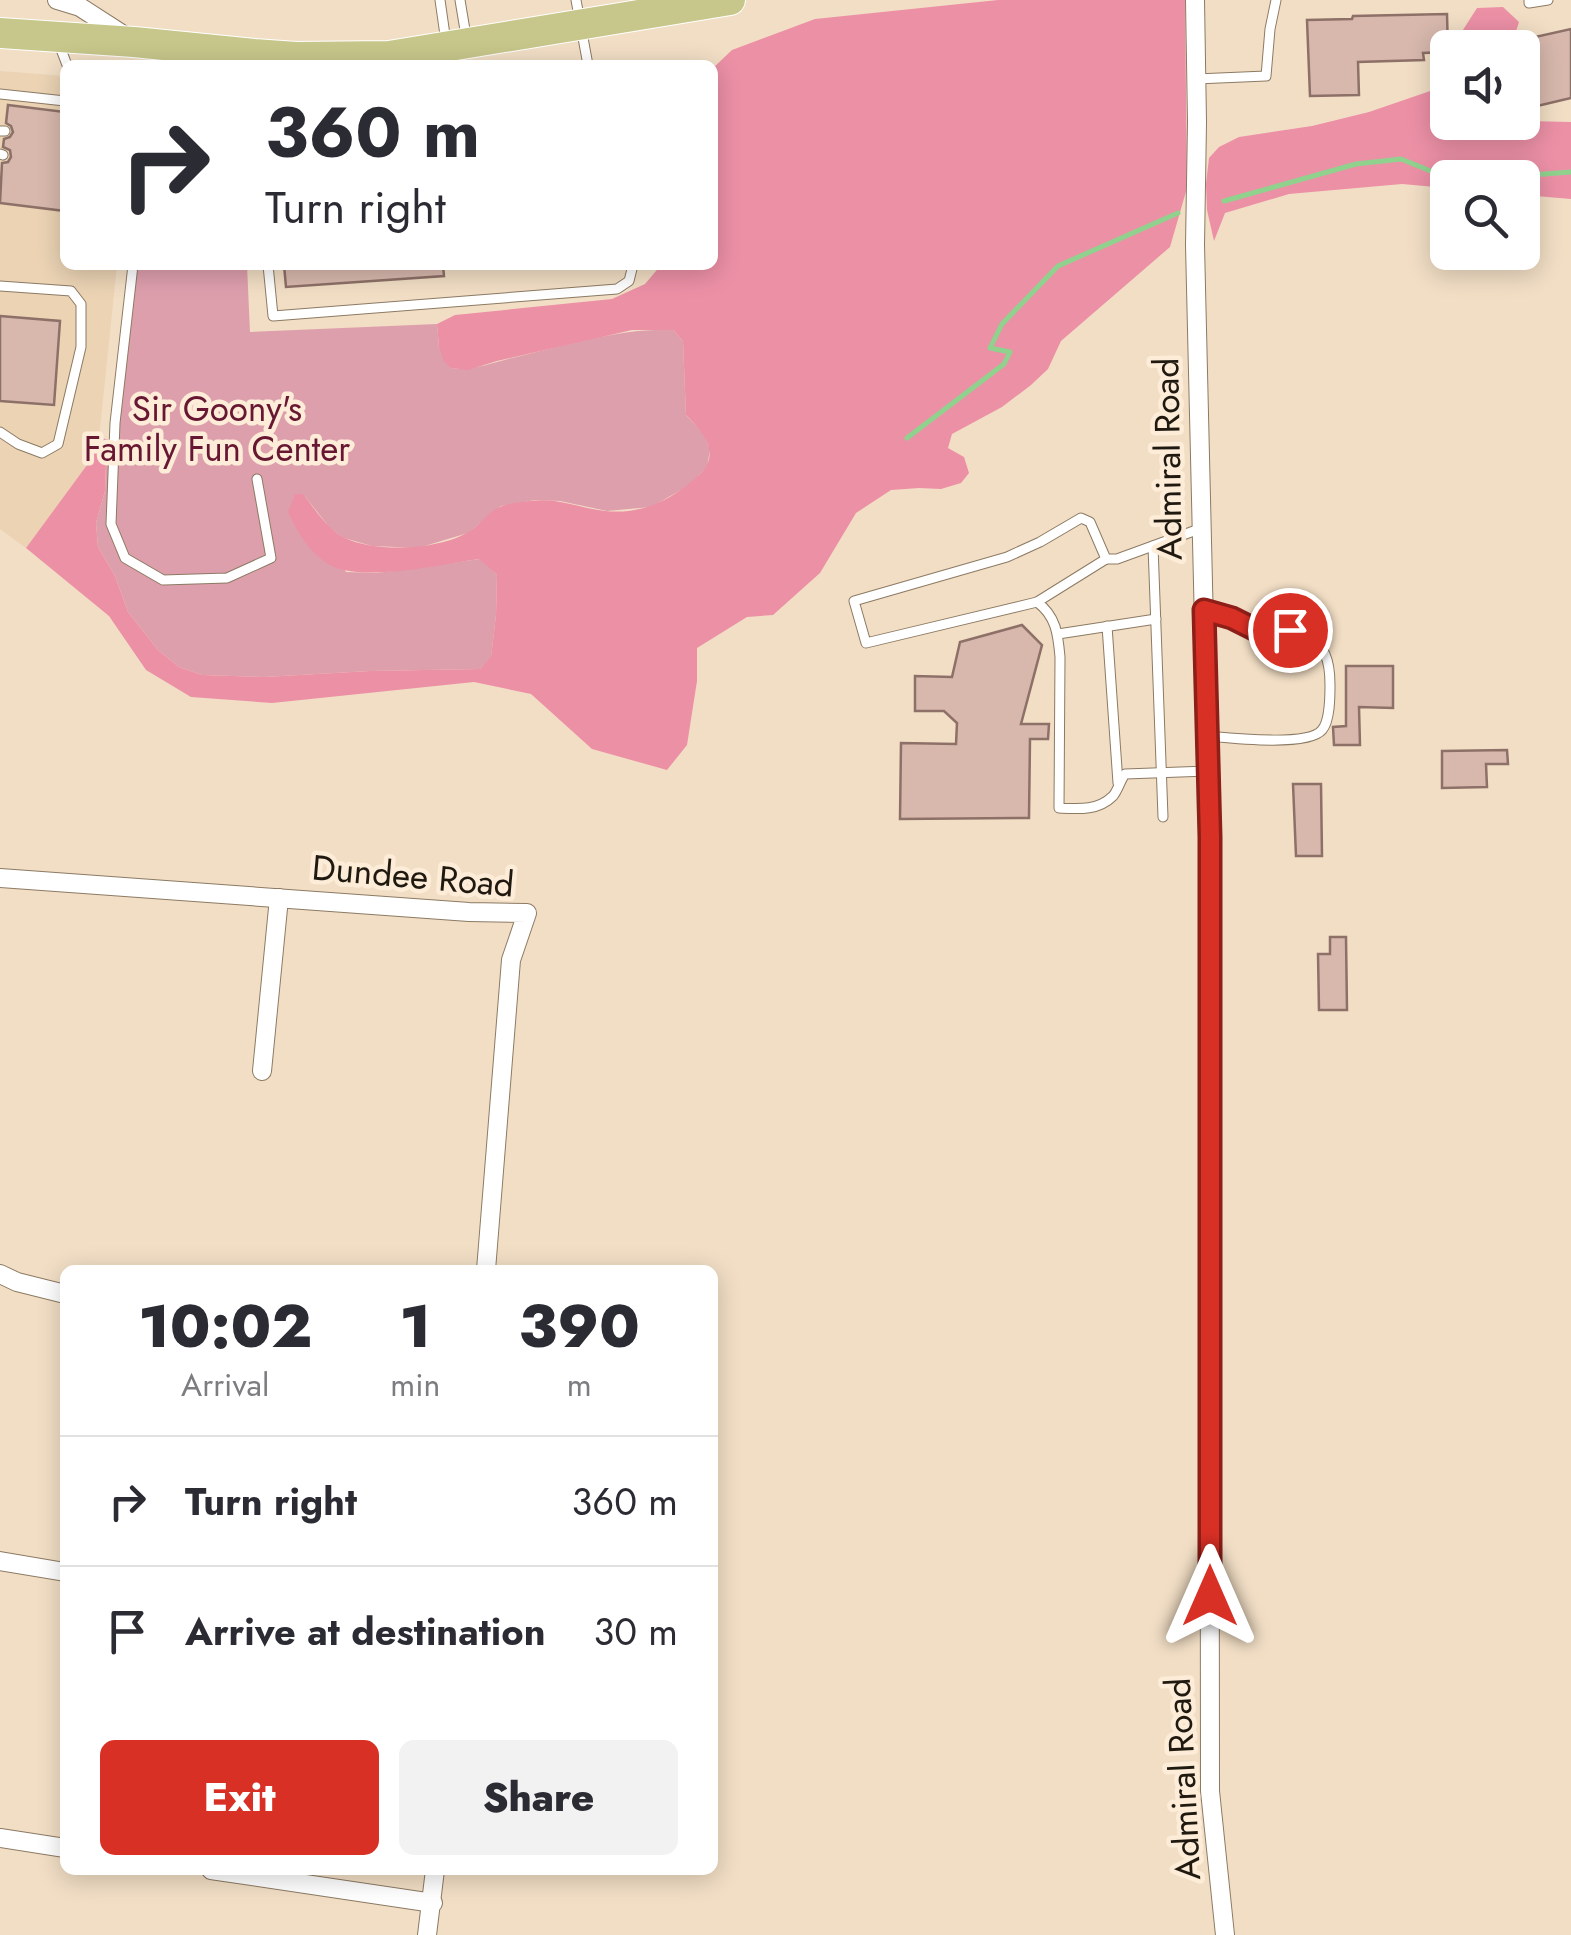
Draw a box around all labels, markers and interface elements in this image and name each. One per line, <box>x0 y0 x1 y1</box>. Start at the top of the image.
map controls <box>1430 30 1540 270</box>
button: sound <box>1430 30 1540 140</box>
text: 360 m <box>265 82 480 183</box>
icon: right <box>100 100 230 230</box>
button: search <box>1430 160 1540 270</box>
text: Turn right <box>265 175 446 240</box>
street label: Admiral Road <box>1141 357 1195 561</box>
park label: Sir Goony's Family Fun Center <box>84 384 350 474</box>
pin <box>1248 588 1333 673</box>
icon: arrive <box>1263 603 1318 658</box>
street label: Dundee Road <box>310 842 516 910</box>
text: 10:02 <box>138 1283 312 1370</box>
text: 1 <box>400 1283 431 1370</box>
text: 390 <box>519 1283 640 1370</box>
text: Arrival <box>181 1362 269 1408</box>
text: min <box>390 1362 440 1408</box>
text: m <box>567 1362 592 1408</box>
icon: right <box>100 1474 155 1529</box>
text: Turn right <box>185 1474 357 1529</box>
text: 360 m <box>572 1474 678 1529</box>
position arrow <box>1158 1544 1262 1648</box>
icon: arrive <box>100 1604 155 1659</box>
text: Arrive at destination <box>185 1604 546 1659</box>
text: 30 m <box>593 1604 678 1659</box>
street label: Admiral Road <box>1153 1677 1213 1881</box>
button: Exit <box>100 1740 379 1855</box>
button: Share <box>399 1740 678 1855</box>

